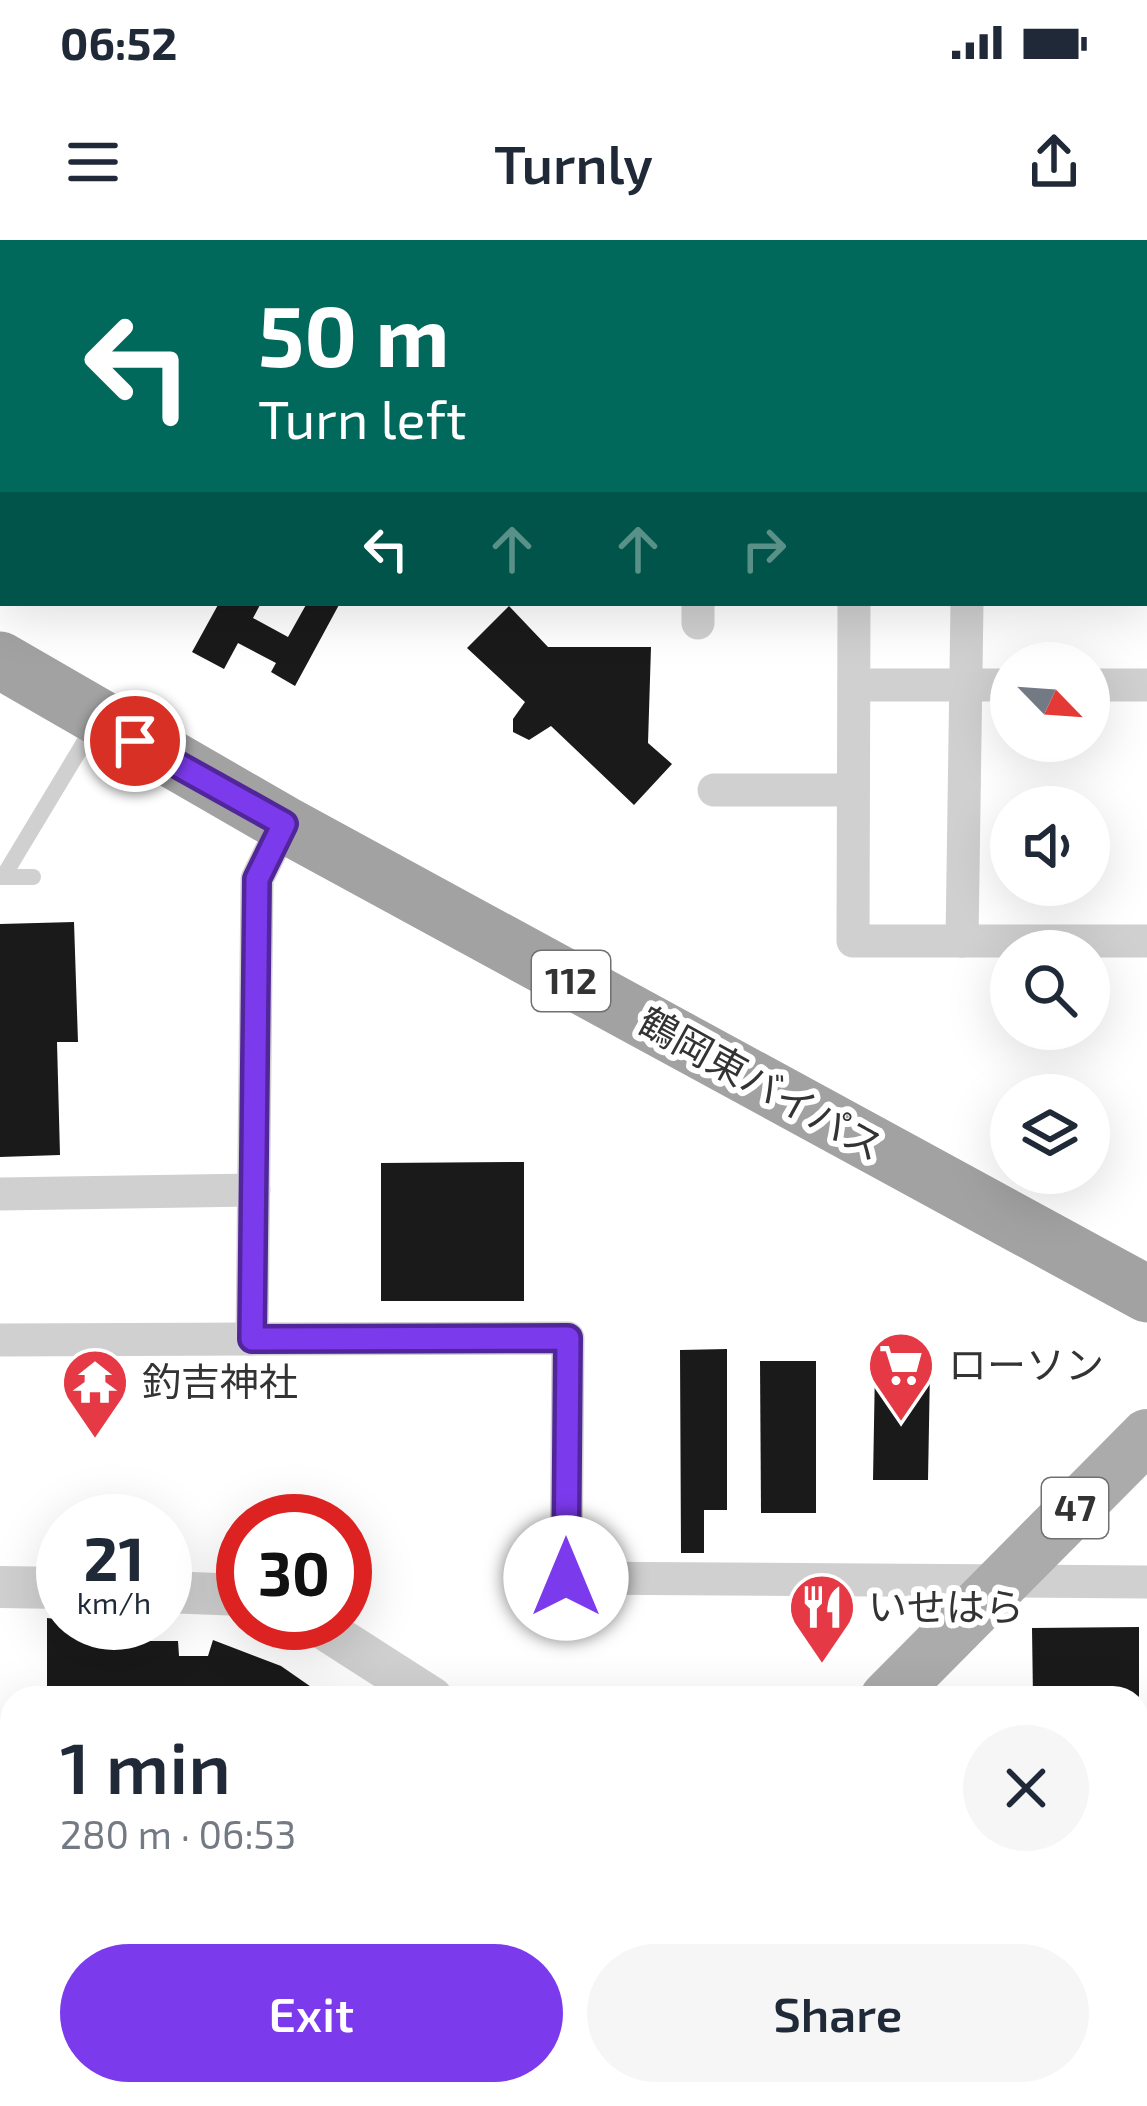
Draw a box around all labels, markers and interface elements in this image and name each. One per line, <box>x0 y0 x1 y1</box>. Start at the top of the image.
text: 06:52 <box>60 15 178 69</box>
icon: menu <box>60 129 126 195</box>
icon: share <box>1021 129 1087 195</box>
text: Turnly <box>494 130 653 195</box>
text: 50 m <box>258 283 450 384</box>
icon: left <box>60 288 216 444</box>
text: Turn left <box>258 385 467 450</box>
icon: left <box>353 516 419 582</box>
icon: ahead <box>479 516 545 582</box>
icon: ahead <box>605 516 671 582</box>
icon: right <box>731 516 797 582</box>
north arrow <box>990 642 1110 762</box>
map controls <box>990 642 1110 1194</box>
pin <box>84 690 186 792</box>
icon: arrive <box>102 708 168 774</box>
button: sound <box>990 786 1110 906</box>
button: search <box>990 930 1110 1050</box>
road number: 112 <box>532 951 610 1011</box>
street label: 鶴岡東バイパス <box>631 996 892 1169</box>
button: layers <box>990 1074 1110 1194</box>
supermarket icon: ローソン <box>866 1330 936 1424</box>
place label: ローソン <box>948 1340 1104 1387</box>
temple icon: 釣吉神社 <box>60 1347 130 1441</box>
place label: 釣吉神社 <box>142 1357 298 1404</box>
road number: 47 <box>1042 1478 1108 1538</box>
speed limit sign: 30 <box>216 1494 372 1650</box>
position arrow <box>503 1515 629 1641</box>
text: 21 <box>84 1521 144 1593</box>
restaurant icon: いせはら <box>787 1572 857 1666</box>
place label: いせはら <box>868 1582 1024 1629</box>
text: km/h <box>77 1584 151 1620</box>
text: 1 min <box>60 1722 231 1808</box>
button: close <box>963 1725 1089 1851</box>
text: 280 m · 06:53 <box>60 1810 296 1857</box>
button: Exit <box>60 1944 563 2082</box>
button: Share <box>587 1944 1089 2082</box>

